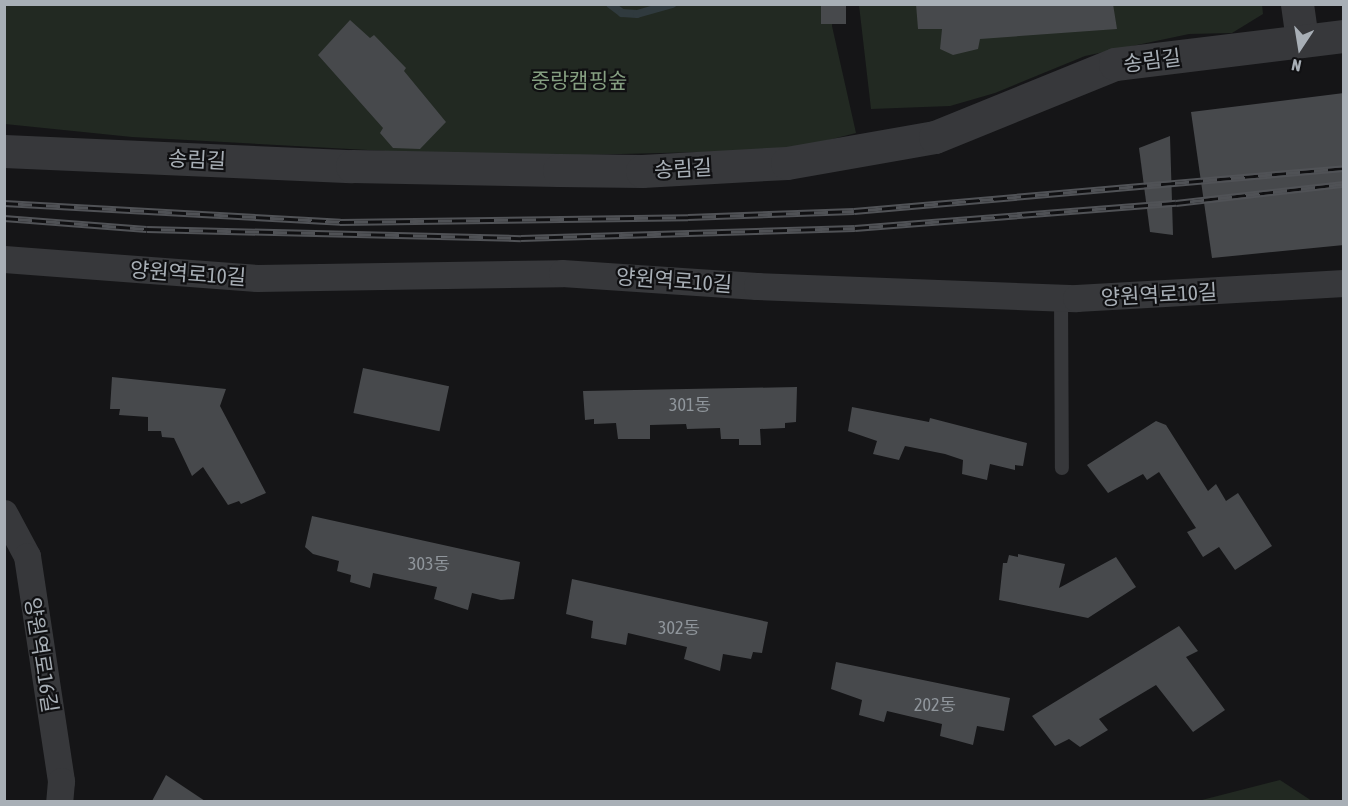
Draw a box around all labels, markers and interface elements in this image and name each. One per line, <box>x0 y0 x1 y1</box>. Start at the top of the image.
north arrow <box>1270 18 1330 78</box>
street label: 송림길 <box>1122 44 1182 76</box>
text: N <box>1290 56 1303 75</box>
park label: 중랑캠핑숲 <box>531 67 627 93</box>
street label: 송림길 <box>167 145 227 173</box>
street label: 송림길 <box>653 154 713 182</box>
street label: 양원역로10길 <box>129 256 247 290</box>
street label: 양원역로10길 <box>615 263 733 297</box>
street label: 양원역로10길 <box>1100 278 1218 310</box>
house number: 301동 <box>669 394 711 416</box>
house number: 303동 <box>408 553 450 575</box>
street label: 양원역로16길 <box>20 596 64 714</box>
house number: 302동 <box>658 617 700 639</box>
house number: 202동 <box>914 694 956 716</box>

